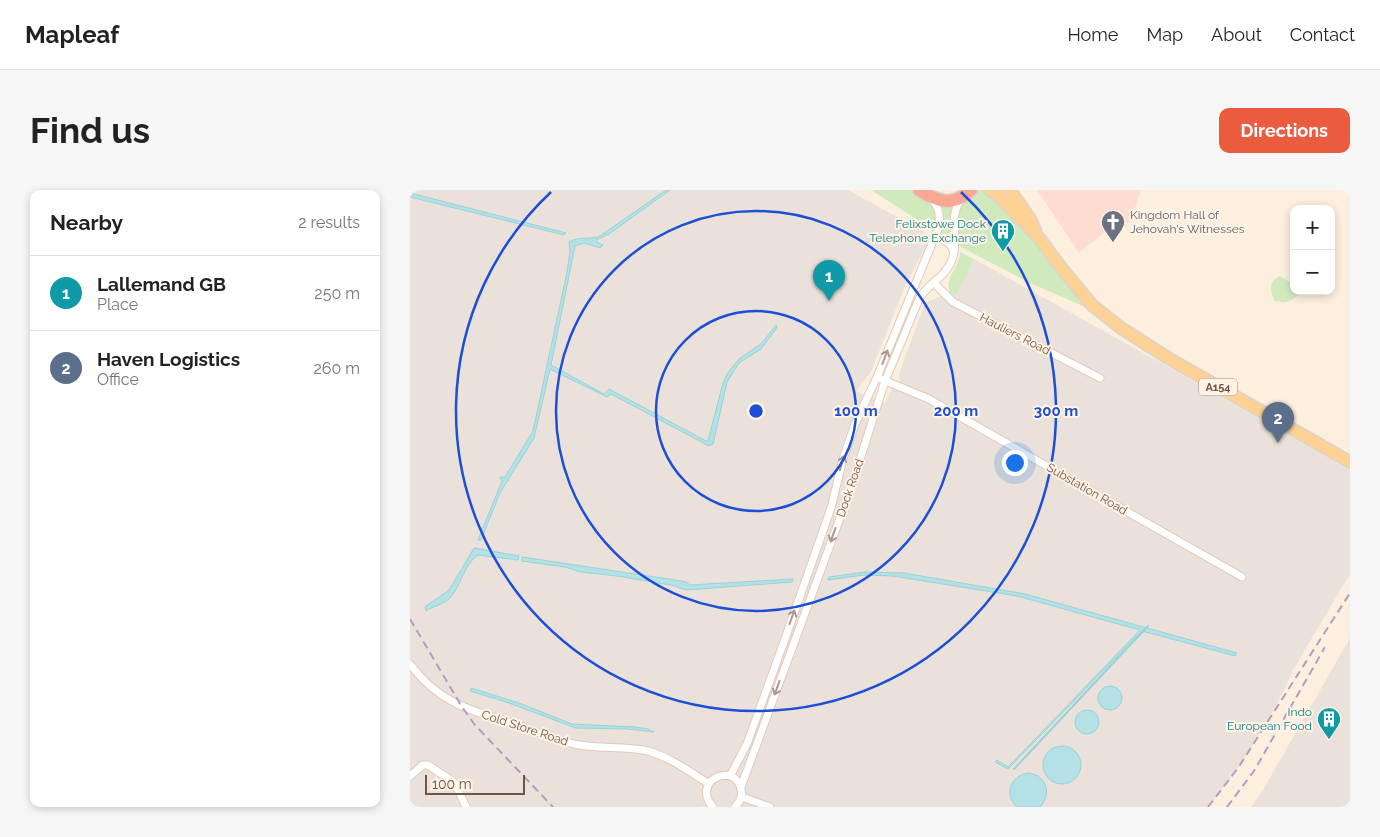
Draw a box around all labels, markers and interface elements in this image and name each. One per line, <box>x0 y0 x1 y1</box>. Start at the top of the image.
text: Mapleaf <box>25 20 119 49</box>
text: Home <box>1067 24 1118 45</box>
text: Map <box>1146 24 1183 45</box>
text: About <box>1211 24 1262 45</box>
text: Contact <box>1290 24 1355 45</box>
button: Directions <box>1219 108 1350 153</box>
text: Find us <box>30 110 150 151</box>
map controls <box>1290 205 1335 295</box>
button: + <box>1290 205 1335 250</box>
place label: Kingdom Hall of Jehovah's Witnesses <box>1130 208 1245 236</box>
church icon: Kingdom Hall of Jehovah's Witnesses <box>1100 209 1126 243</box>
text: Nearby <box>50 210 123 235</box>
text: 2 results <box>298 213 360 232</box>
place label: Felixstowe Dock Telephone Exchange <box>869 217 987 245</box>
building icon: Felixstowe Dock Telephone Exchange <box>990 218 1016 252</box>
button: − <box>1290 250 1335 295</box>
pin: 1 <box>813 260 845 301</box>
text: Lallemand GB <box>97 273 226 295</box>
text: 1 <box>62 284 70 303</box>
text: 250 m <box>314 284 360 303</box>
text: Place <box>97 295 138 314</box>
street label: Hauliers Road <box>977 310 1053 358</box>
text: Haven Logistics <box>97 348 240 370</box>
one-way arrow <box>881 350 890 365</box>
text: 2 <box>61 359 71 378</box>
text: 260 m <box>313 359 360 378</box>
text: Office <box>97 370 139 389</box>
road number: A154 <box>1199 378 1237 396</box>
centre of rings <box>747 402 765 420</box>
text: 100 m <box>834 402 878 420</box>
text: 200 m <box>934 402 978 420</box>
text: 300 m <box>1034 402 1078 420</box>
pin: 2 <box>1262 402 1294 443</box>
your location <box>1002 450 1028 476</box>
one-way arrow <box>838 455 848 471</box>
street label: Dock Road <box>834 457 866 519</box>
street label: Substation Road <box>1044 460 1130 518</box>
one-way arrow <box>828 527 837 542</box>
one-way arrow <box>788 610 797 625</box>
one-way arrow <box>772 679 781 695</box>
place label: Indo European Food <box>1227 705 1312 733</box>
building icon: Indo European Food <box>1316 706 1342 740</box>
street label: Cold Store Road <box>480 707 570 749</box>
scale bar <box>425 772 525 795</box>
text: 100 m <box>432 776 472 792</box>

